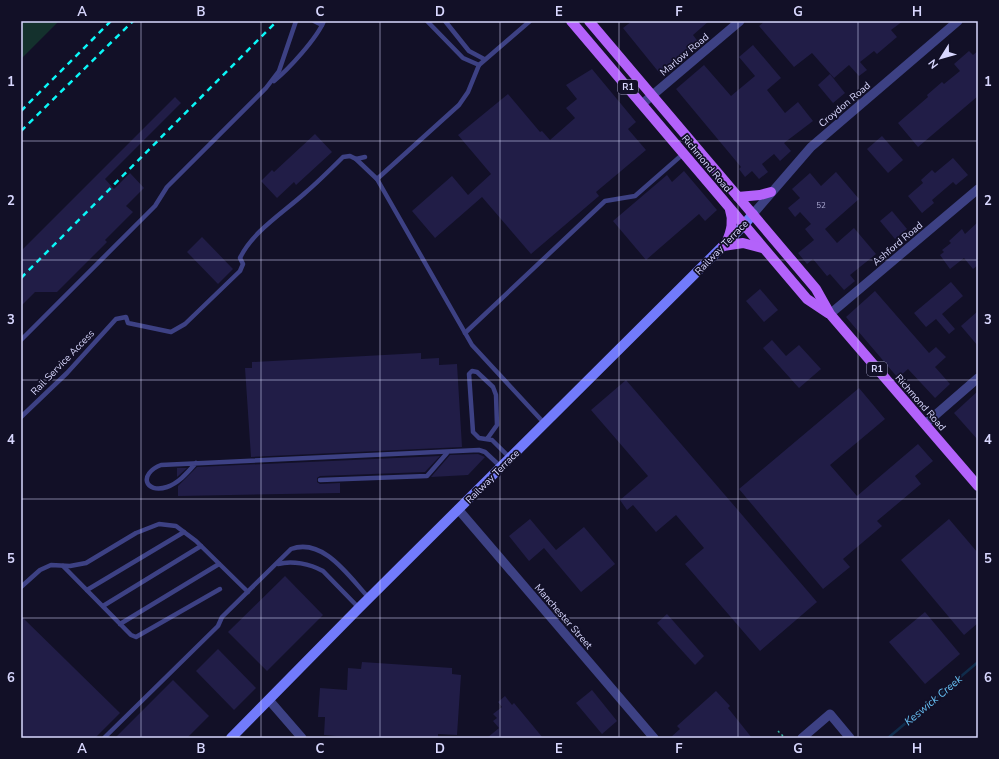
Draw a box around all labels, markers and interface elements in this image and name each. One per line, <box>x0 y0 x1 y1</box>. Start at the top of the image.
text: A <box>77 3 87 21</box>
text: B <box>197 3 206 21</box>
text: C <box>316 3 325 21</box>
text: D <box>435 3 445 21</box>
text: E <box>555 3 563 21</box>
text: F <box>675 3 683 21</box>
text: G <box>793 3 803 21</box>
text: H <box>912 3 922 21</box>
street label: Marlow Road <box>657 30 712 79</box>
north arrow <box>921 38 961 78</box>
text: N <box>925 56 942 72</box>
text: 1 <box>7 73 15 91</box>
text: 1 <box>984 73 992 91</box>
street label: Croydon Road <box>816 79 874 131</box>
road number: R1 <box>618 80 638 94</box>
street label: Richmond Road <box>678 132 734 195</box>
text: 2 <box>7 192 15 210</box>
text: 2 <box>984 192 992 210</box>
house number: 52 <box>816 200 826 211</box>
street label: Railway Terrace <box>692 217 752 278</box>
street label: Ashford Road <box>870 218 926 269</box>
text: 3 <box>7 311 15 329</box>
text: 3 <box>984 311 992 329</box>
street label: Rail Service Access <box>28 327 98 399</box>
road number: R1 <box>867 362 887 376</box>
street label: Richmond Road <box>892 371 949 434</box>
text: 4 <box>7 431 15 449</box>
text: 4 <box>984 431 992 449</box>
street label: Railway Terrace <box>463 447 523 507</box>
text: 5 <box>7 550 15 568</box>
text: 5 <box>984 550 992 568</box>
street label: Manchester Street <box>531 581 596 653</box>
text: 6 <box>7 669 15 687</box>
text: 6 <box>984 669 992 687</box>
water label: Keswick Creek <box>901 671 966 729</box>
text: A <box>77 740 87 758</box>
text: B <box>197 740 206 758</box>
text: C <box>316 740 325 758</box>
text: D <box>435 740 445 758</box>
text: E <box>555 740 563 758</box>
text: F <box>675 740 683 758</box>
text: G <box>793 740 803 758</box>
text: H <box>912 740 922 758</box>

